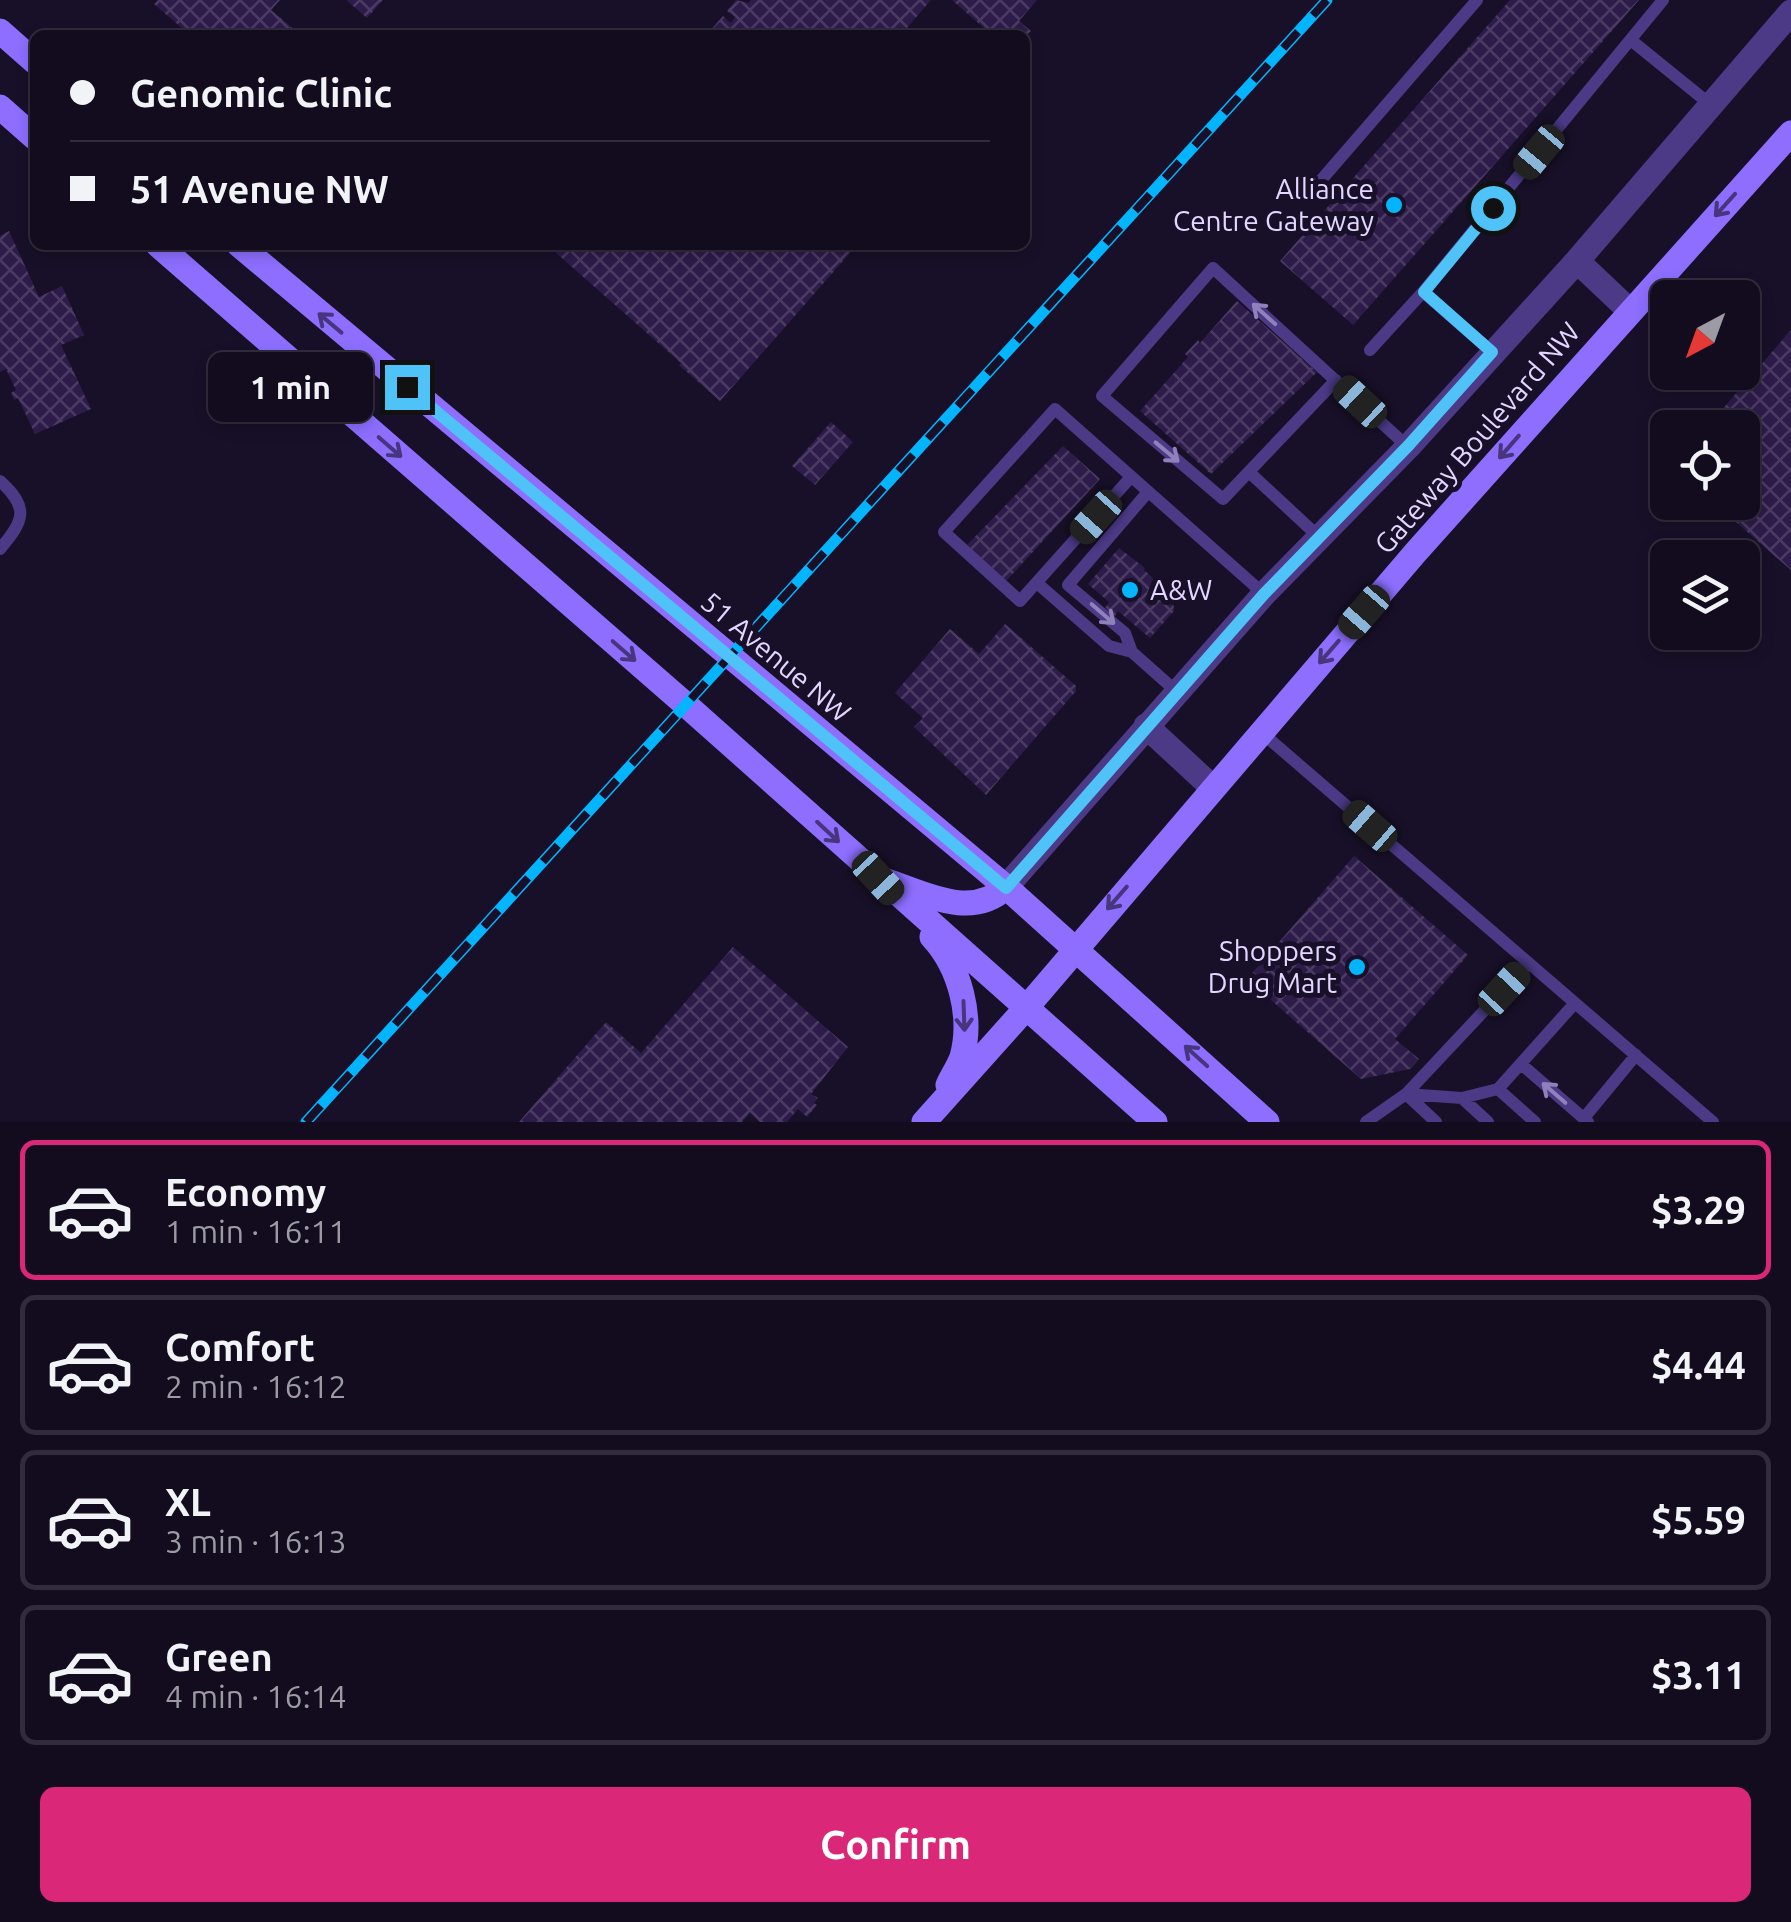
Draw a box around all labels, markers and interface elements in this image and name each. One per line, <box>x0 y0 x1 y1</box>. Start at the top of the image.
text: Genomic Clinic <box>130 72 392 114</box>
car <box>1508 119 1570 185</box>
text: 51 Avenue NW <box>130 168 389 210</box>
place label: Alliance Centre Gateway <box>1173 173 1374 236</box>
route start <box>1471 186 1516 231</box>
one-way arrow <box>1714 192 1737 217</box>
marker: Alliance Centre Gateway <box>1383 194 1405 216</box>
north arrow <box>1650 280 1760 390</box>
map controls <box>1650 280 1760 650</box>
one-way arrow <box>1252 303 1277 326</box>
one-way arrow <box>318 312 344 334</box>
street label: Gateway Boulevard NW <box>1368 316 1585 559</box>
callout: 1 min <box>207 352 372 422</box>
route end <box>385 365 430 410</box>
text: 1 min <box>250 369 331 405</box>
car <box>1328 371 1392 433</box>
button: locate <box>1650 410 1760 520</box>
one-way arrow <box>1497 434 1520 459</box>
one-way arrow <box>377 435 402 458</box>
one-way arrow <box>1154 440 1180 462</box>
car <box>1065 485 1127 549</box>
button: layers <box>1650 540 1760 650</box>
place label: A&W <box>1150 574 1212 605</box>
marker: A&W <box>1119 579 1141 601</box>
car <box>1333 580 1395 644</box>
street label: 51 Avenue NW <box>696 585 857 728</box>
one-way arrow <box>1089 603 1115 625</box>
one-way arrow <box>611 639 636 662</box>
one-way arrow <box>1318 639 1341 664</box>
car <box>1338 795 1402 857</box>
one-way arrow <box>815 820 840 843</box>
car <box>847 846 909 910</box>
one-way arrow <box>1106 885 1129 910</box>
place label: Shoppers Drug Mart <box>1208 935 1337 998</box>
marker: Shoppers Drug Mart <box>1346 956 1368 978</box>
car <box>1473 957 1535 1021</box>
one-way arrow <box>954 1000 973 1032</box>
one-way arrow <box>1184 1044 1208 1068</box>
one-way arrow <box>1542 1081 1567 1104</box>
icon: car <box>45 1165 135 1255</box>
text: Economy <box>165 1171 326 1213</box>
text: $3.29 <box>1651 1189 1746 1231</box>
text: 1 min · 16:11 <box>165 1213 347 1249</box>
icon: car <box>45 1320 135 1410</box>
text: Comfort <box>165 1326 315 1368</box>
text: $4.44 <box>1651 1344 1746 1386</box>
text: 2 min · 16:12 <box>165 1368 347 1404</box>
icon: car <box>45 1475 135 1565</box>
text: XL <box>165 1481 211 1523</box>
text: $5.59 <box>1651 1499 1746 1541</box>
text: 3 min · 16:13 <box>165 1523 347 1559</box>
icon: car <box>45 1630 135 1720</box>
text: Green <box>165 1636 273 1678</box>
text: $3.11 <box>1651 1654 1746 1696</box>
text: 4 min · 16:14 <box>165 1678 347 1714</box>
button: Confirm <box>40 1787 1751 1902</box>

